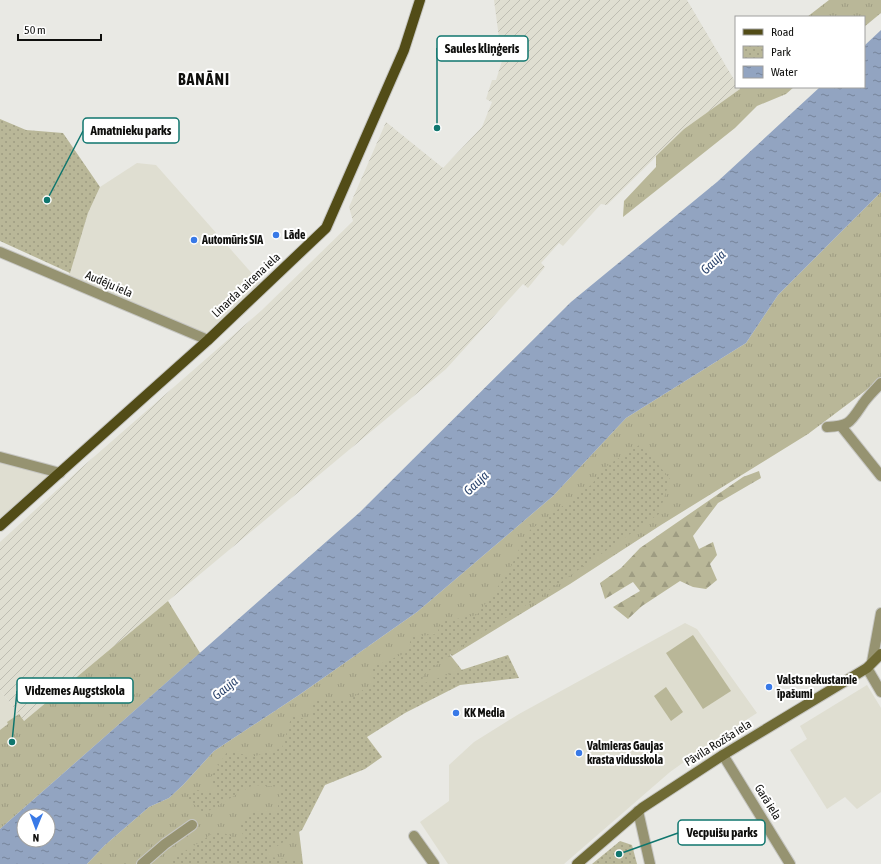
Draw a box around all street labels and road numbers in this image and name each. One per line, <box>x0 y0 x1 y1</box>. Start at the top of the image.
street label: Linarda Laicena iela <box>209 250 283 320</box>
street label: Audēju iela <box>83 268 135 300</box>
street label: Pāvila Rozīša iela <box>682 717 754 769</box>
street label: Garā iela <box>752 782 784 822</box>

